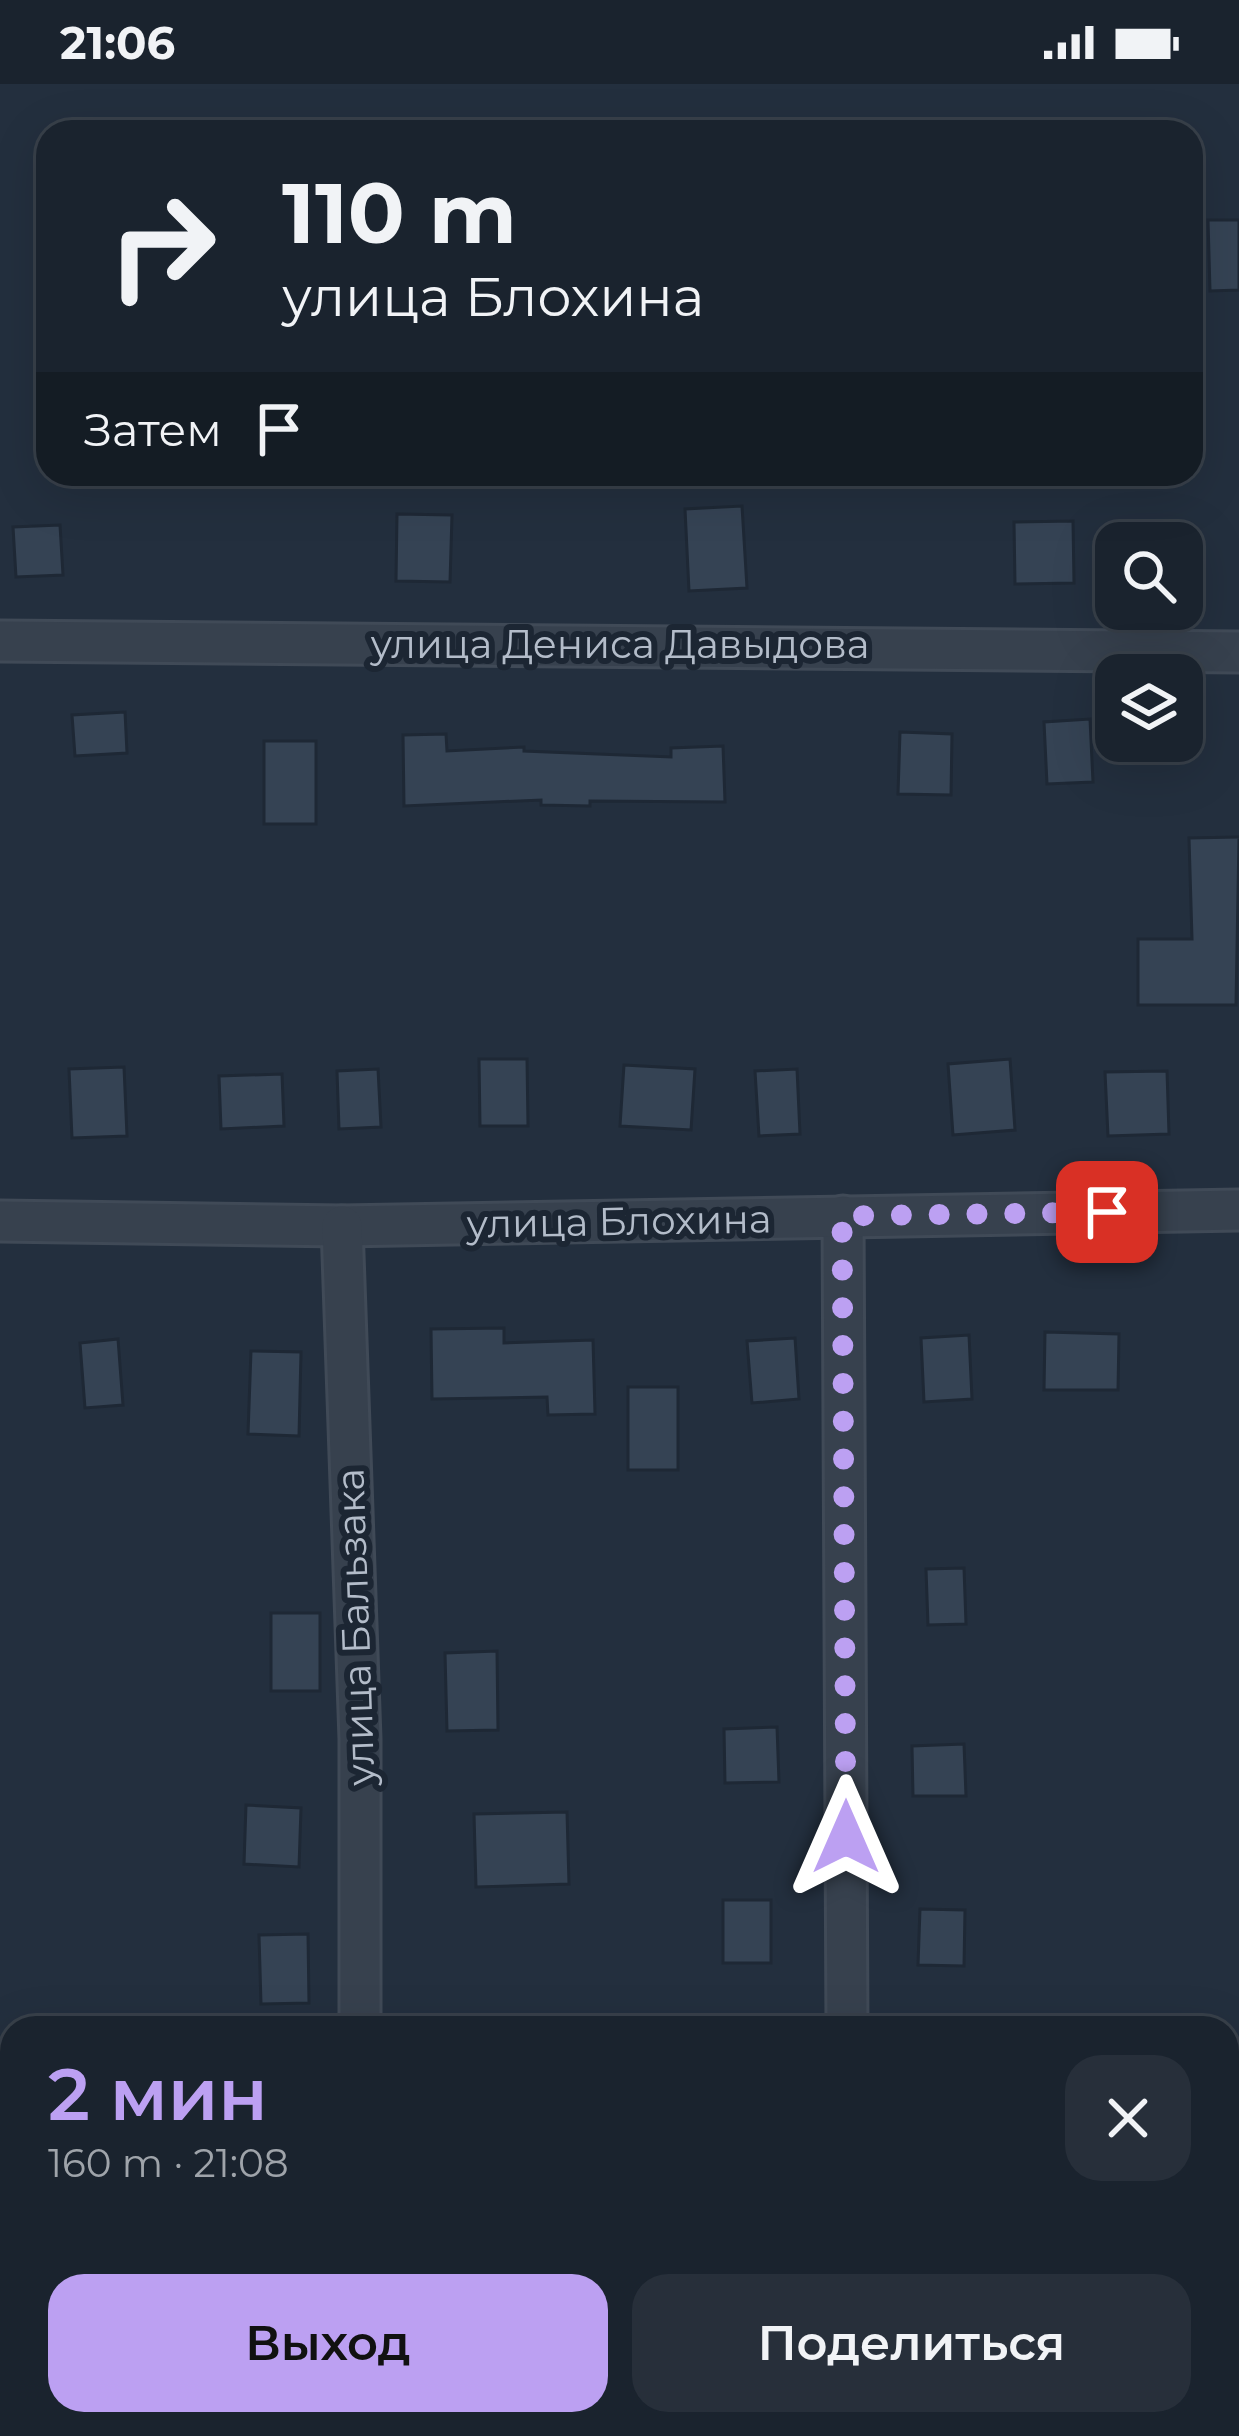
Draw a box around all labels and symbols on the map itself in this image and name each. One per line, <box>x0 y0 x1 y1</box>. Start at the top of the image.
street label: улица Дениса Давыдова <box>369 620 870 668</box>
pin <box>1056 1161 1158 1263</box>
street label: улица Блохина <box>465 1194 772 1248</box>
street label: улица Бальзака <box>325 1467 385 1788</box>
position arrow <box>783 1774 909 1900</box>

